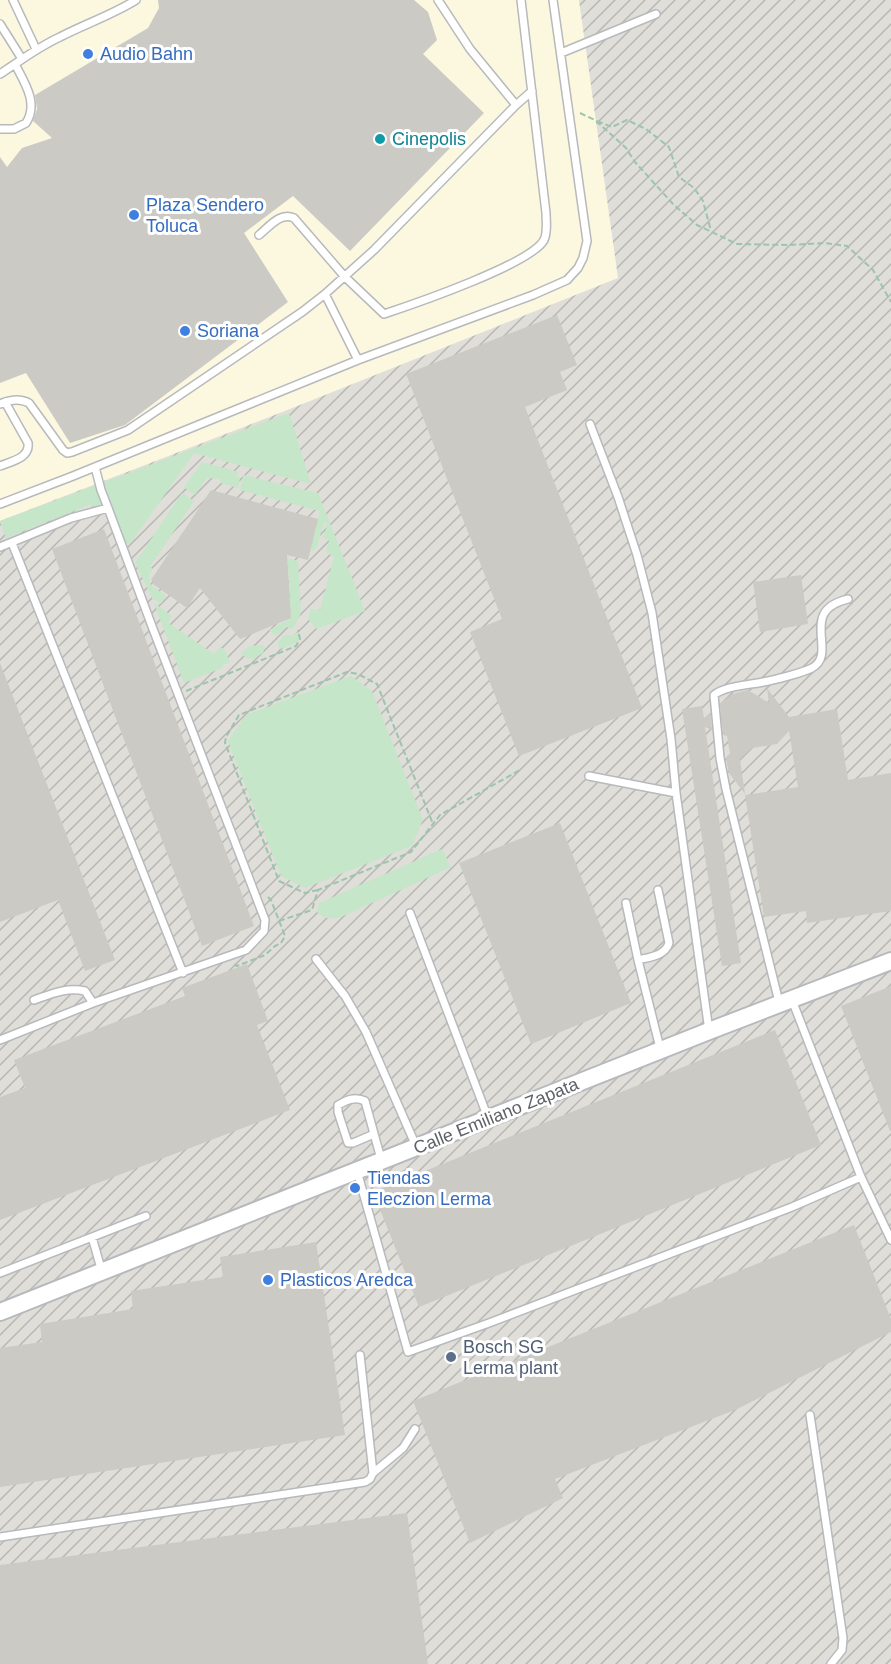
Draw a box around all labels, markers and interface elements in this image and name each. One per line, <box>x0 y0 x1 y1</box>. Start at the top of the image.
place label: Audio Bahn <box>100 44 193 64</box>
marker: Audio Bahn <box>81 47 95 61</box>
place label: Cinepolis <box>392 129 466 149</box>
marker: Cinepolis <box>373 132 387 146</box>
place label: Plaza Sendero Toluca <box>146 195 264 236</box>
marker: Plaza Sendero Toluca <box>127 208 141 222</box>
place label: Soriana <box>197 321 260 341</box>
marker: Soriana <box>178 324 192 338</box>
street label: Calle Emiliano Zapata <box>411 1073 582 1158</box>
place label: Tiendas Eleczion Lerma <box>367 1168 492 1209</box>
marker: Tiendas Eleczion Lerma <box>348 1181 362 1195</box>
place label: Plasticos Aredca <box>280 1270 414 1290</box>
marker: Plasticos Aredca <box>261 1273 275 1287</box>
place label: Bosch SG Lerma plant <box>463 1337 558 1378</box>
marker: Bosch SG Lerma plant <box>444 1350 458 1364</box>

